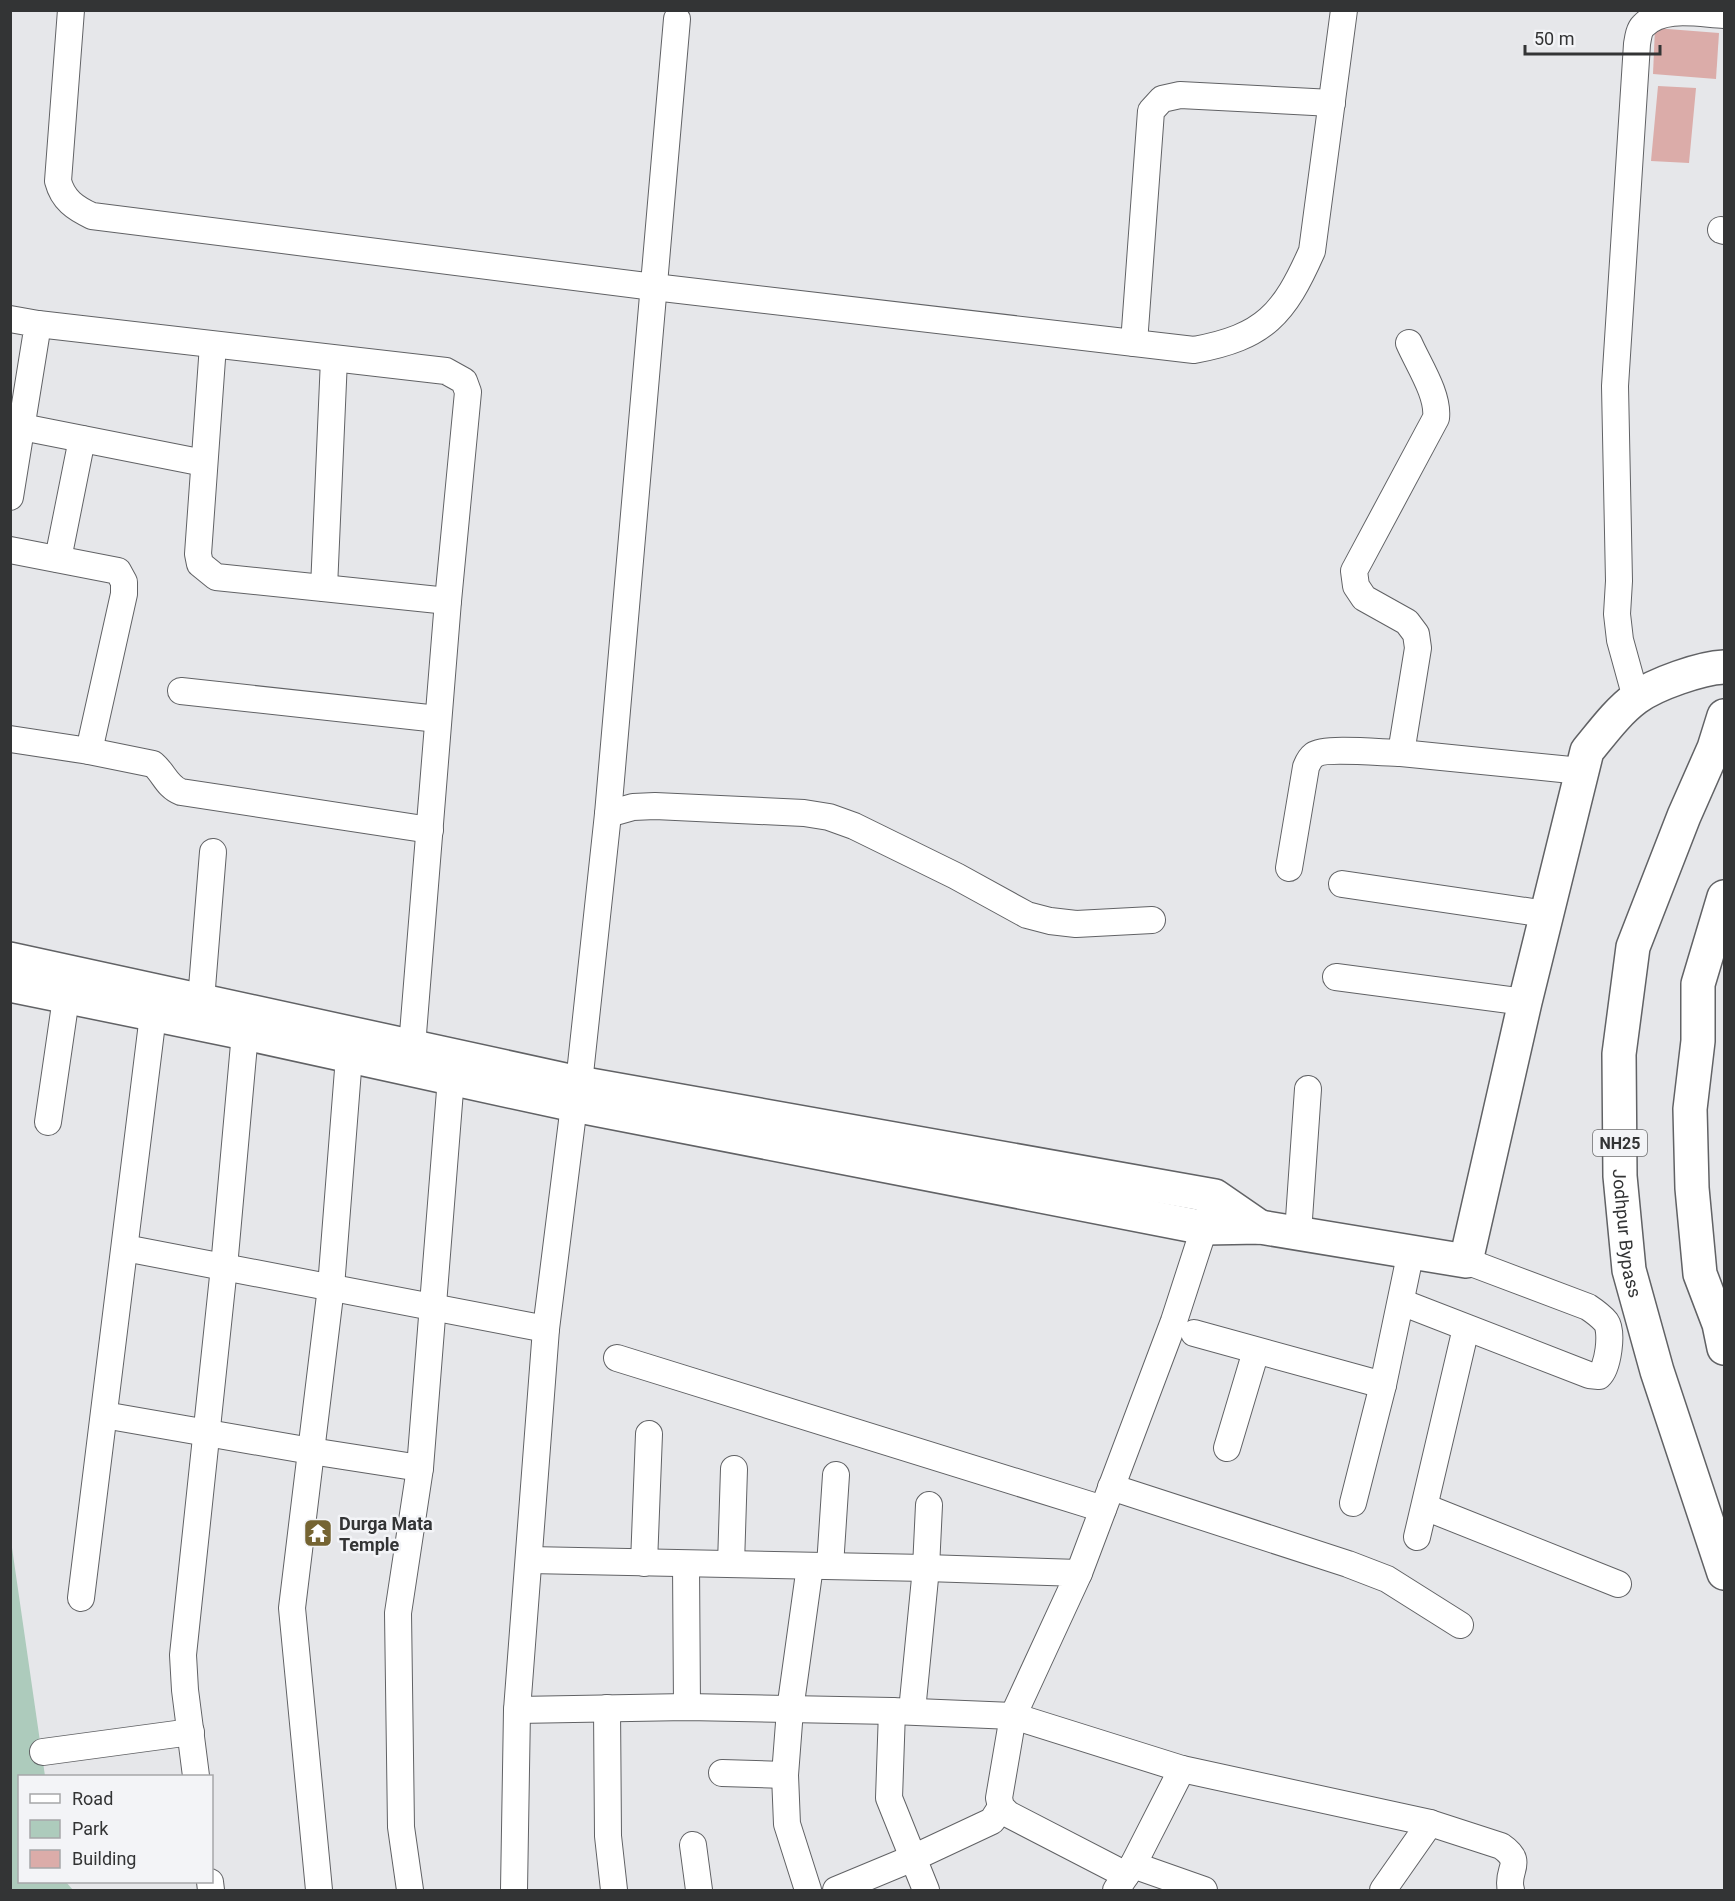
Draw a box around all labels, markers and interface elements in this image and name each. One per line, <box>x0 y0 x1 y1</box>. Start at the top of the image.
scale bar <box>1525 18 1660 56</box>
text: 50 m <box>1534 28 1574 49</box>
road number: NH25 <box>1593 1130 1647 1156</box>
street label: Jodhpur Bypass <box>1609 1169 1647 1300</box>
place label: Durga Mata Temple <box>339 1513 433 1555</box>
temple icon: Durga Mata Temple <box>302 1517 334 1549</box>
legend <box>18 1775 213 1883</box>
text: Road <box>72 1788 113 1809</box>
text: Park <box>72 1818 109 1839</box>
text: Building <box>72 1848 136 1869</box>

